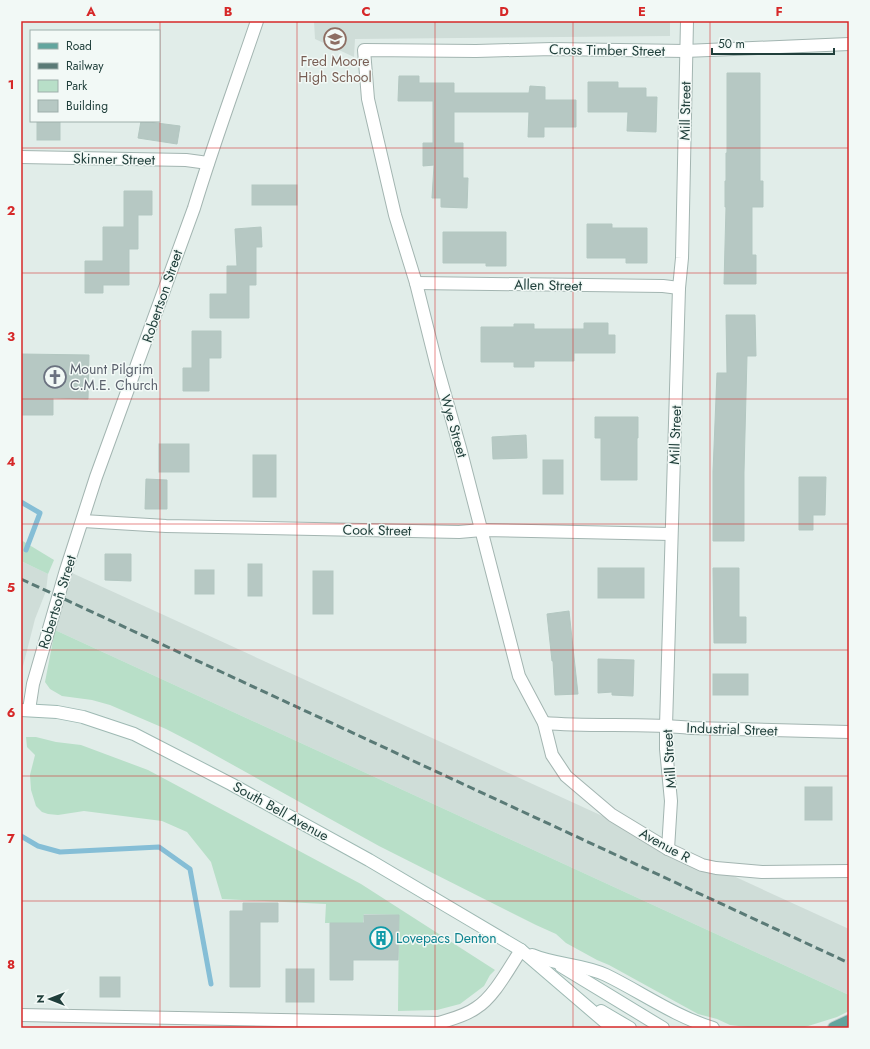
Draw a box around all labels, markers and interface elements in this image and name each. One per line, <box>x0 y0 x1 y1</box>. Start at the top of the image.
text: A <box>85 2 96 21</box>
text: B <box>224 2 233 21</box>
text: C <box>361 2 371 21</box>
text: D <box>499 2 509 21</box>
text: E <box>638 2 646 21</box>
text: F <box>775 2 783 21</box>
school or university icon: Fred Moore High School <box>322 26 348 52</box>
legend <box>30 30 160 122</box>
scale bar <box>712 30 834 56</box>
text: 50 m <box>718 35 745 53</box>
text: Road <box>66 37 92 55</box>
street label: Cross Timber Street <box>549 39 666 61</box>
place label: Fred Moore High School <box>298 51 372 87</box>
text: Railway <box>66 57 104 75</box>
text: 1 <box>8 75 14 94</box>
text: Park <box>66 77 88 95</box>
street label: Mill Street <box>674 81 696 141</box>
text: Building <box>66 97 108 115</box>
street label: Skinner Street <box>73 148 156 170</box>
text: 2 <box>7 201 15 220</box>
street label: Robertson Street <box>137 246 187 345</box>
street label: Allen Street <box>514 274 583 296</box>
text: 3 <box>7 327 15 346</box>
place label: Mount Pilgrim C.M.E. Church <box>70 359 158 395</box>
church icon: Mount Pilgrim C.M.E. Church <box>42 364 68 390</box>
street label: Wye Street <box>435 392 473 460</box>
street label: Mill Street <box>664 405 686 465</box>
text: 4 <box>6 452 16 471</box>
street label: Cook Street <box>343 519 412 541</box>
street label: Robertson Street <box>33 552 81 651</box>
text: 5 <box>7 578 15 597</box>
text: 6 <box>7 703 16 722</box>
street label: Industrial Street <box>686 717 779 741</box>
street label: Mill Street <box>657 728 681 789</box>
street label: South Bell Avenue <box>229 776 333 846</box>
street label: Avenue R <box>636 823 694 867</box>
text: 7 <box>7 829 15 848</box>
building icon: Lovepacs Denton <box>368 925 394 951</box>
place label: Lovepacs Denton <box>396 928 497 948</box>
text: 8 <box>7 955 15 974</box>
north arrow <box>30 979 70 1019</box>
text: N <box>32 995 48 1003</box>

